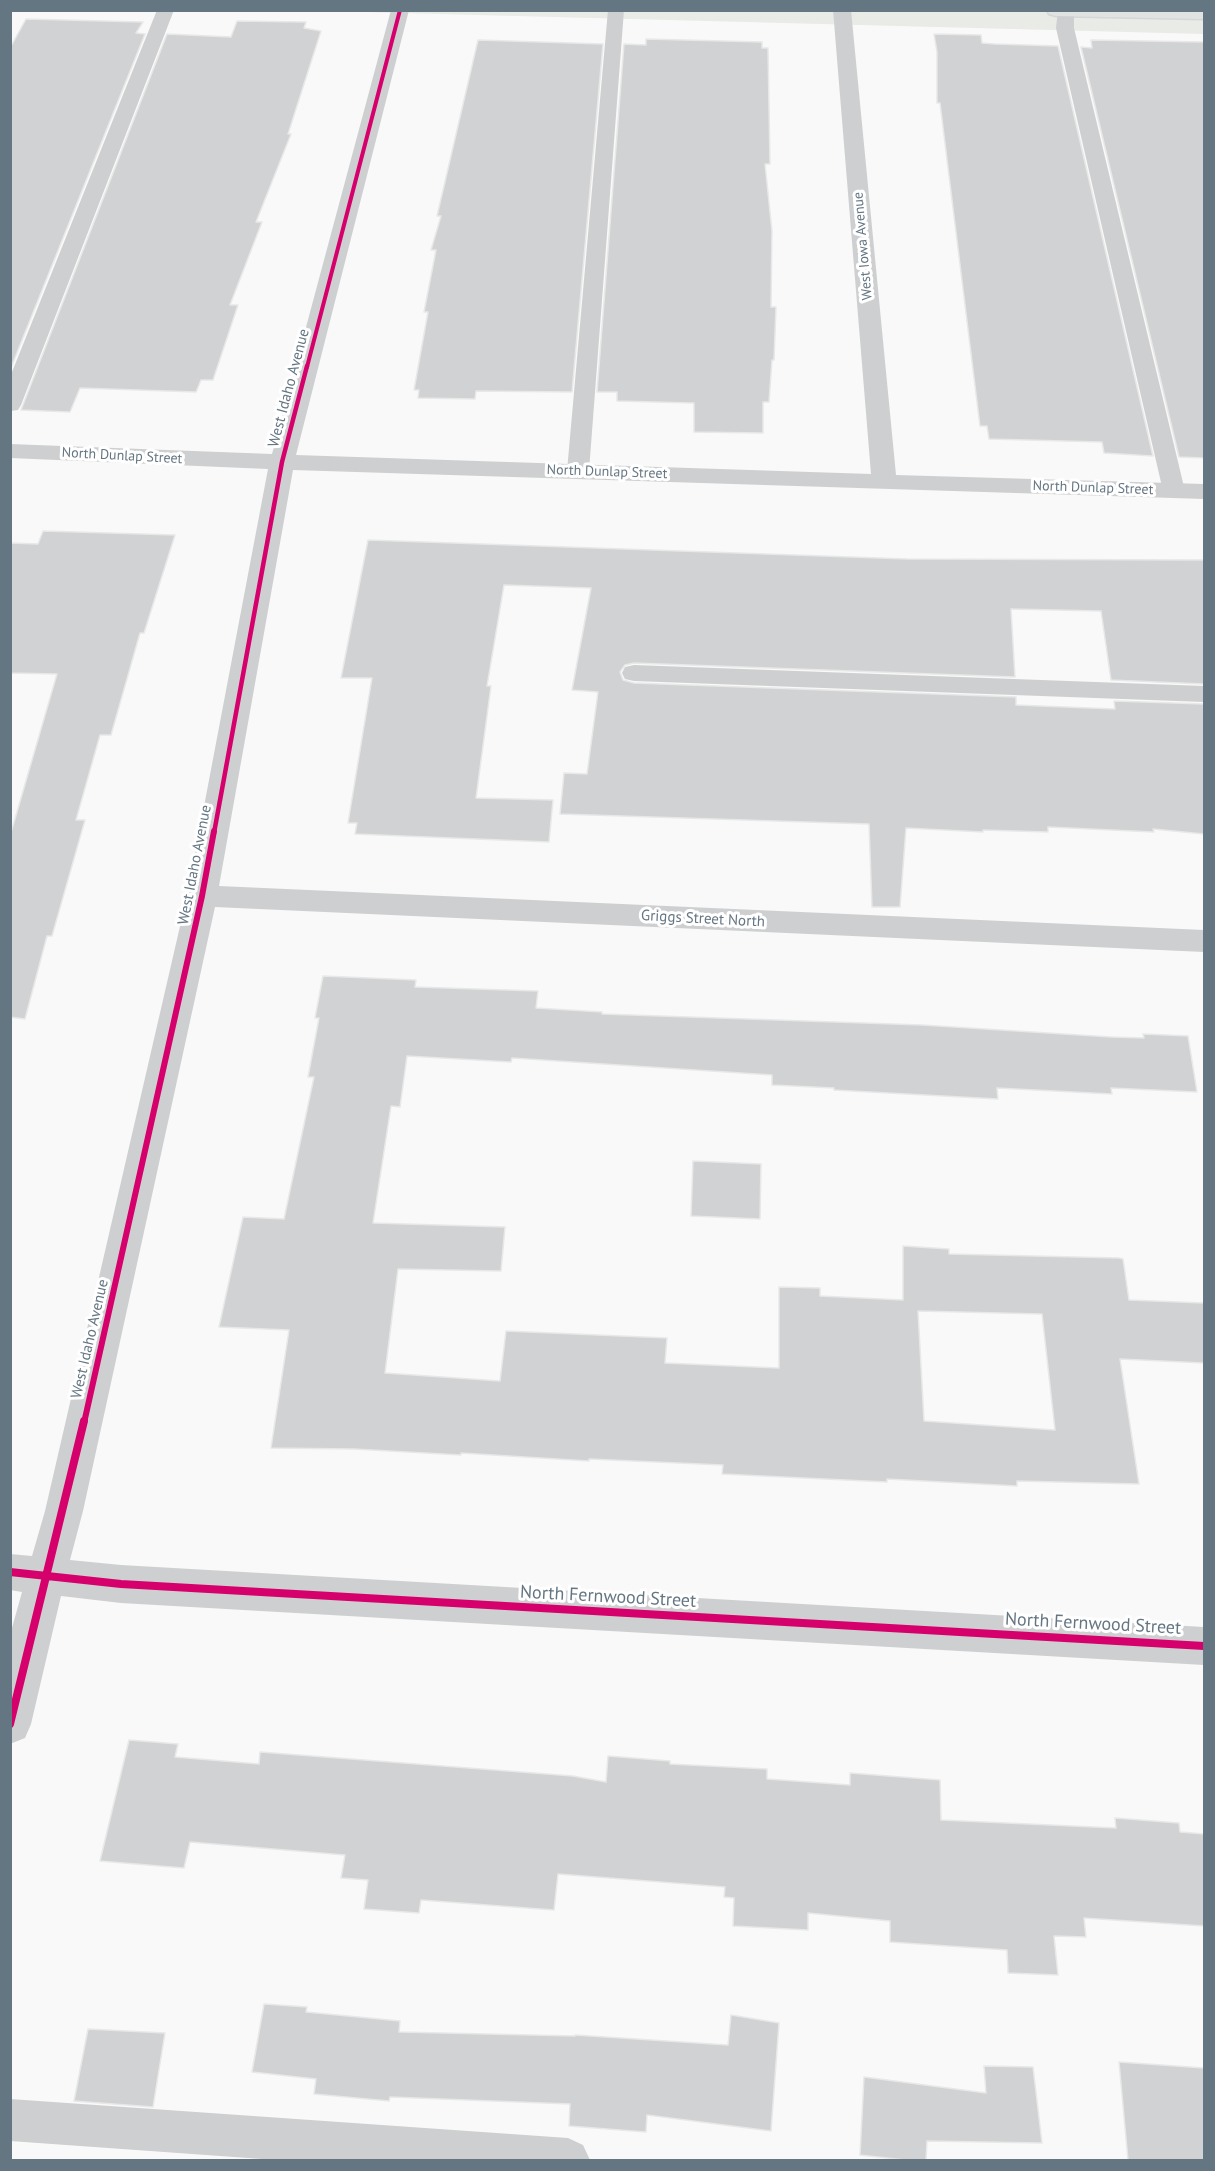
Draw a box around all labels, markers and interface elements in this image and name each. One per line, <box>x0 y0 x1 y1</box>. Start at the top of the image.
street label: West Iowa Avenue <box>850 191 876 301</box>
street label: West Idaho Avenue <box>265 327 313 449</box>
street label: North Dunlap Street <box>61 444 183 468</box>
street label: North Dunlap Street <box>546 461 668 483</box>
street label: North Dunlap Street <box>1032 477 1154 499</box>
street label: West Idaho Avenue <box>175 804 215 926</box>
street label: Griggs Street North <box>641 907 765 931</box>
street label: West Idaho Avenue <box>68 1278 112 1400</box>
street label: North Fernwood Street <box>519 1582 697 1612</box>
street label: North Fernwood Street <box>1004 1609 1182 1639</box>

